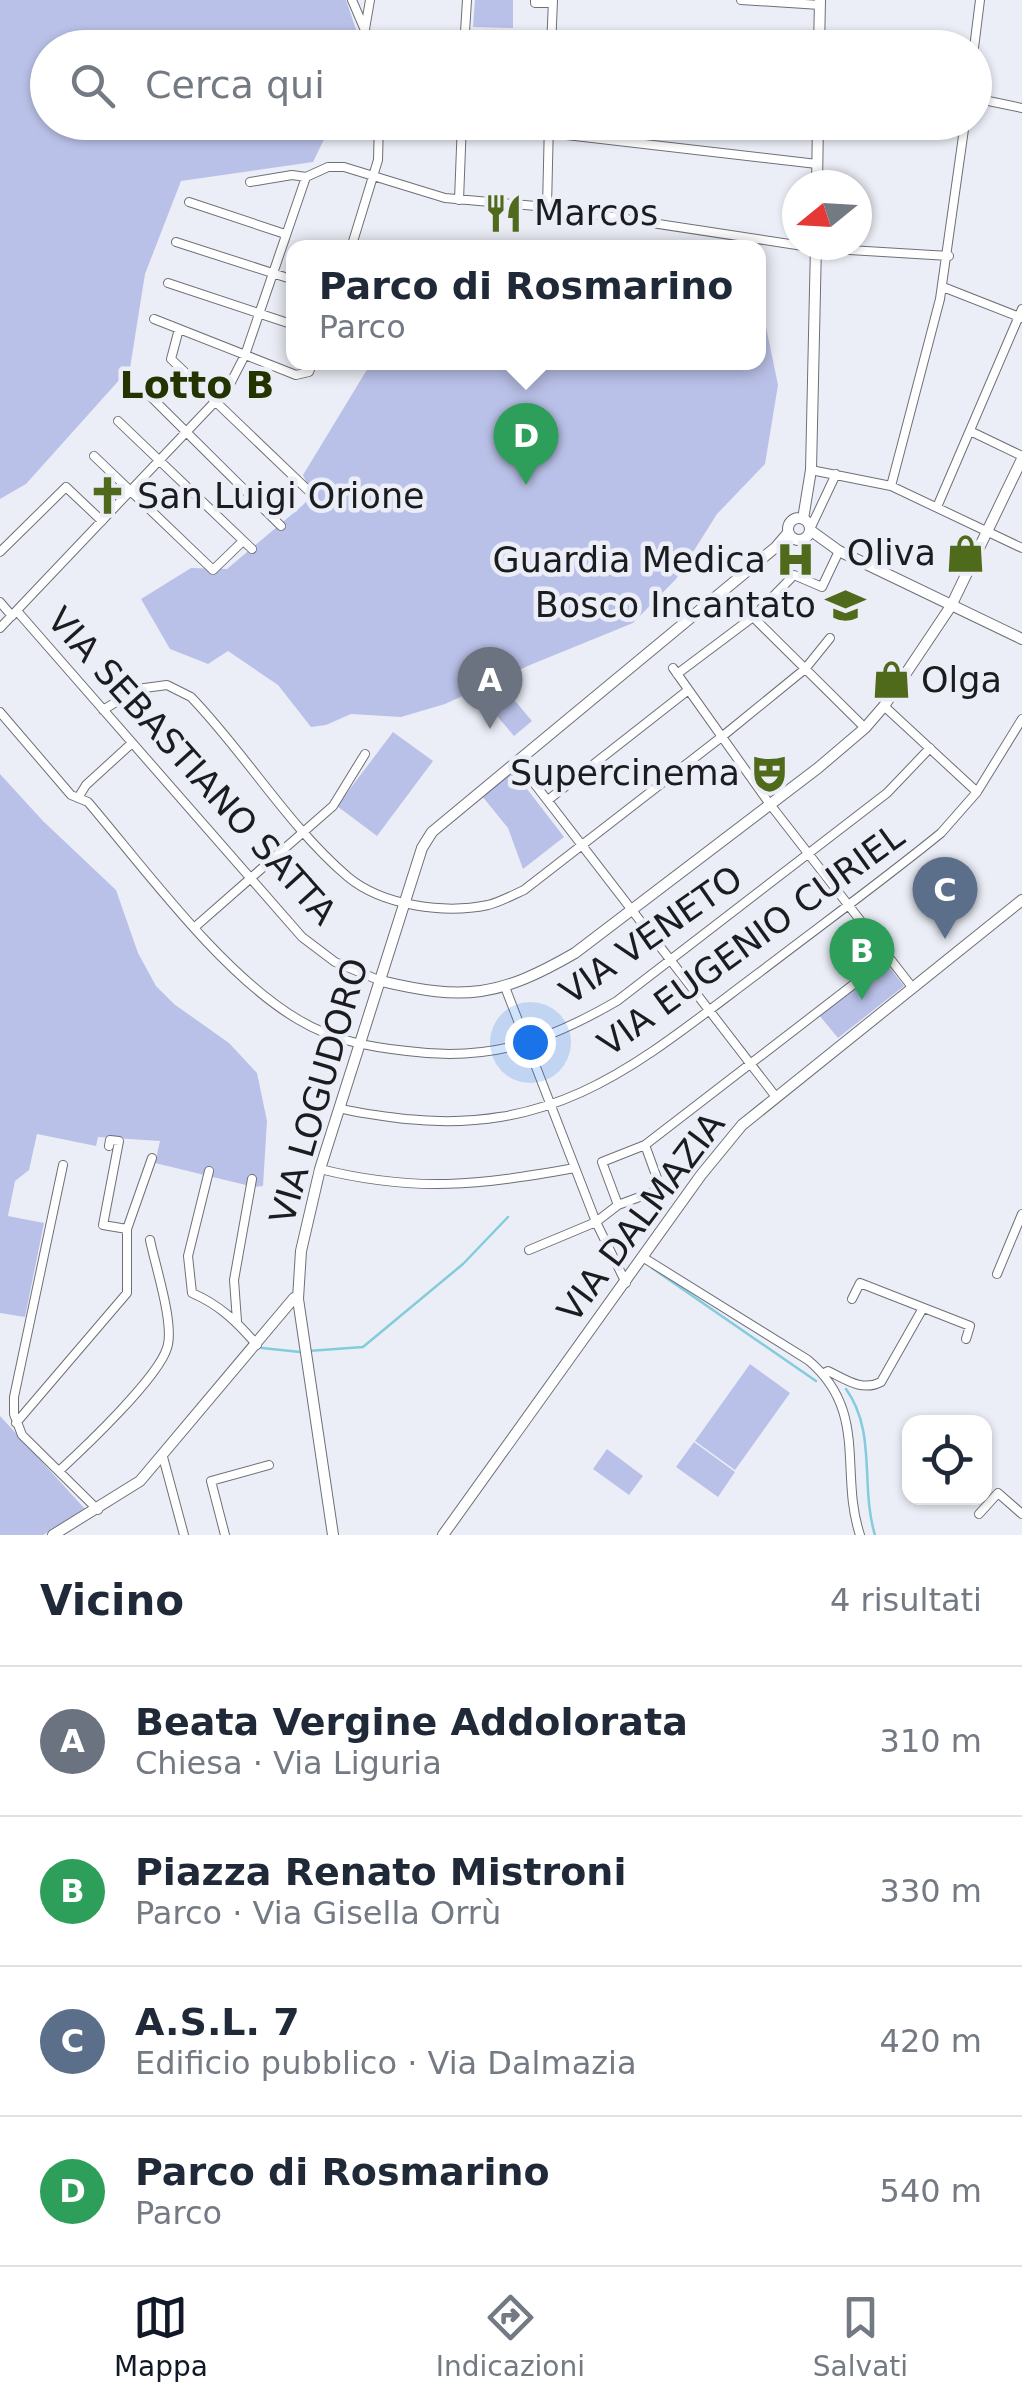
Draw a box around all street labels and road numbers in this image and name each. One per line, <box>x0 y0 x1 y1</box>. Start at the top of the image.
street label: VIA SEBASTIANO SATTA <box>39 600 345 932</box>
street label: VIA EUGENIO CURIEL <box>590 815 912 1064</box>
street label: VIA VENETO <box>552 858 750 1012</box>
street label: VIA LOGUDORO <box>262 954 376 1228</box>
street label: VIA DALMAZIA <box>549 1104 733 1329</box>

